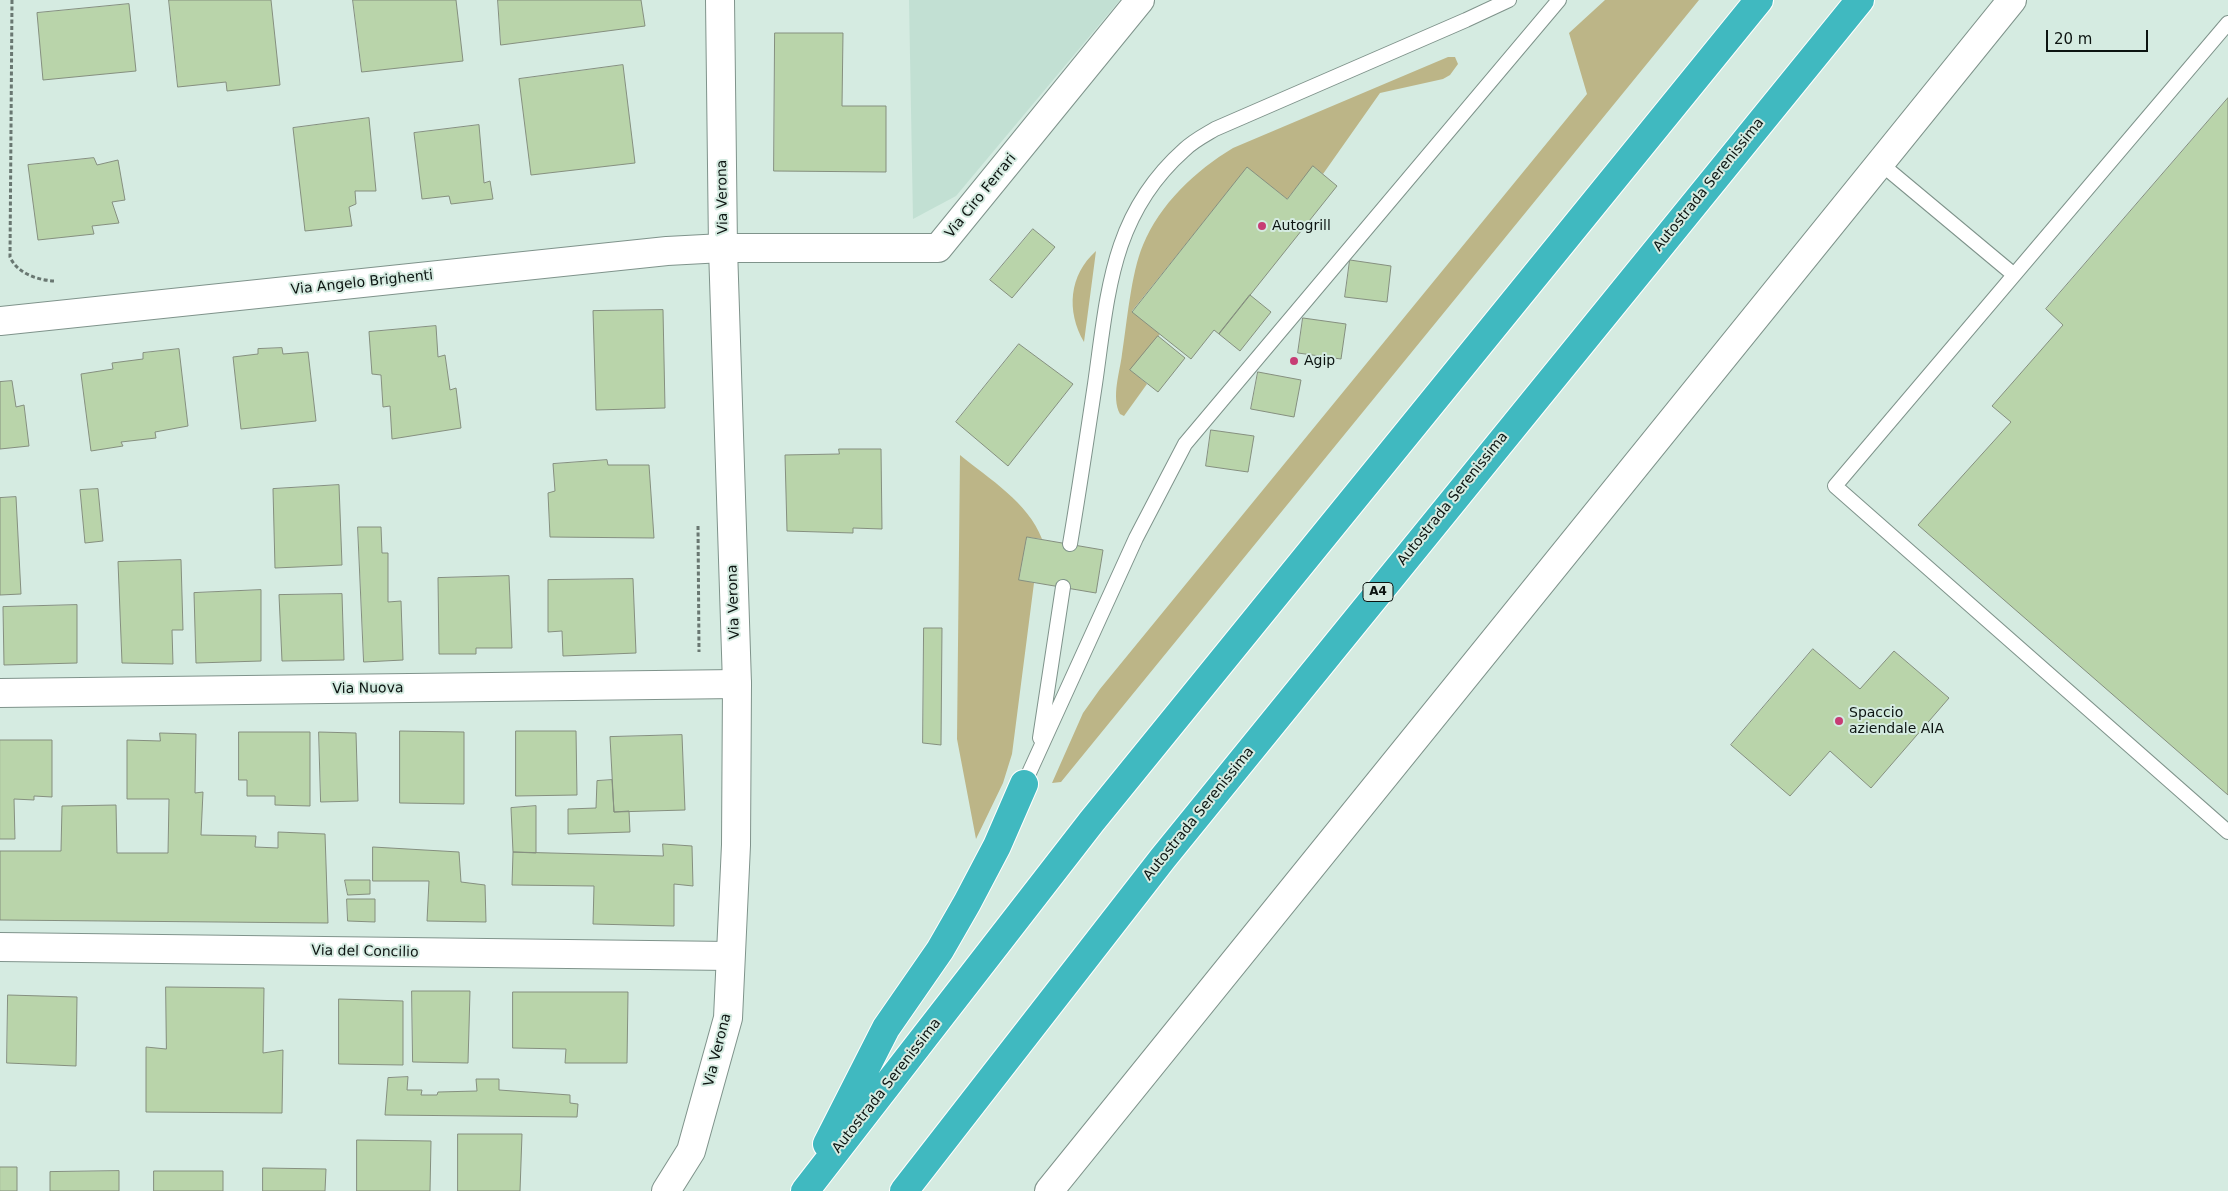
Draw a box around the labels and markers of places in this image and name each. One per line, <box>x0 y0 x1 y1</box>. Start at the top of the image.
place label: Autogrill <box>1272 218 1331 234</box>
marker: Autogrill <box>1256 220 1268 232</box>
place label: Agip <box>1304 353 1335 369</box>
marker: Agip <box>1288 355 1300 367</box>
place label: Spaccio aziendale AIA <box>1849 705 1944 738</box>
marker: Spaccio aziendale AIA <box>1833 715 1845 727</box>

